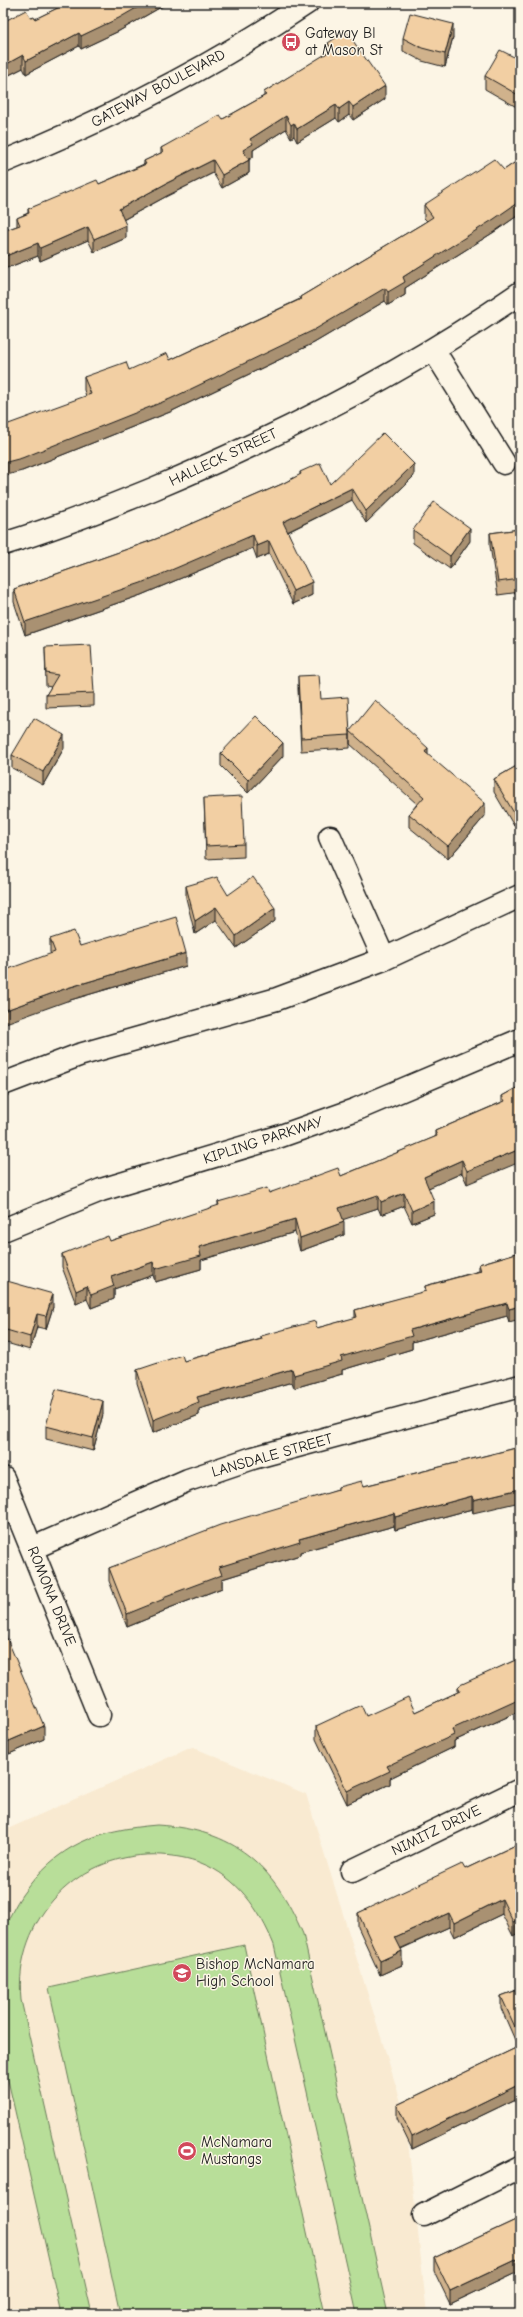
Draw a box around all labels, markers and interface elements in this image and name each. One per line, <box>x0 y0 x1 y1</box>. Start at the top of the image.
place label: Gateway Bl at Mason St <box>305 24 383 59</box>
bus stop icon: Gateway Bl at Mason St <box>280 31 302 53</box>
street label: GATEWAY BOULEVARD <box>88 45 228 131</box>
street label: HALLECK STREET <box>166 424 280 490</box>
street label: KIPLING PARKWAY <box>201 1112 325 1168</box>
street label: LANSDALE STREET <box>209 1429 335 1481</box>
street label: ROMONA DRIVE <box>24 1544 80 1648</box>
street label: NIMITZ DRIVE <box>388 1801 484 1859</box>
place label: Bishop McNamara High School <box>196 1955 315 1990</box>
school or university icon: Bishop McNamara High School <box>171 1962 193 1984</box>
place label: McNamara Mustangs <box>201 2133 272 2168</box>
sports icon: McNamara Mustangs <box>176 2140 198 2162</box>

